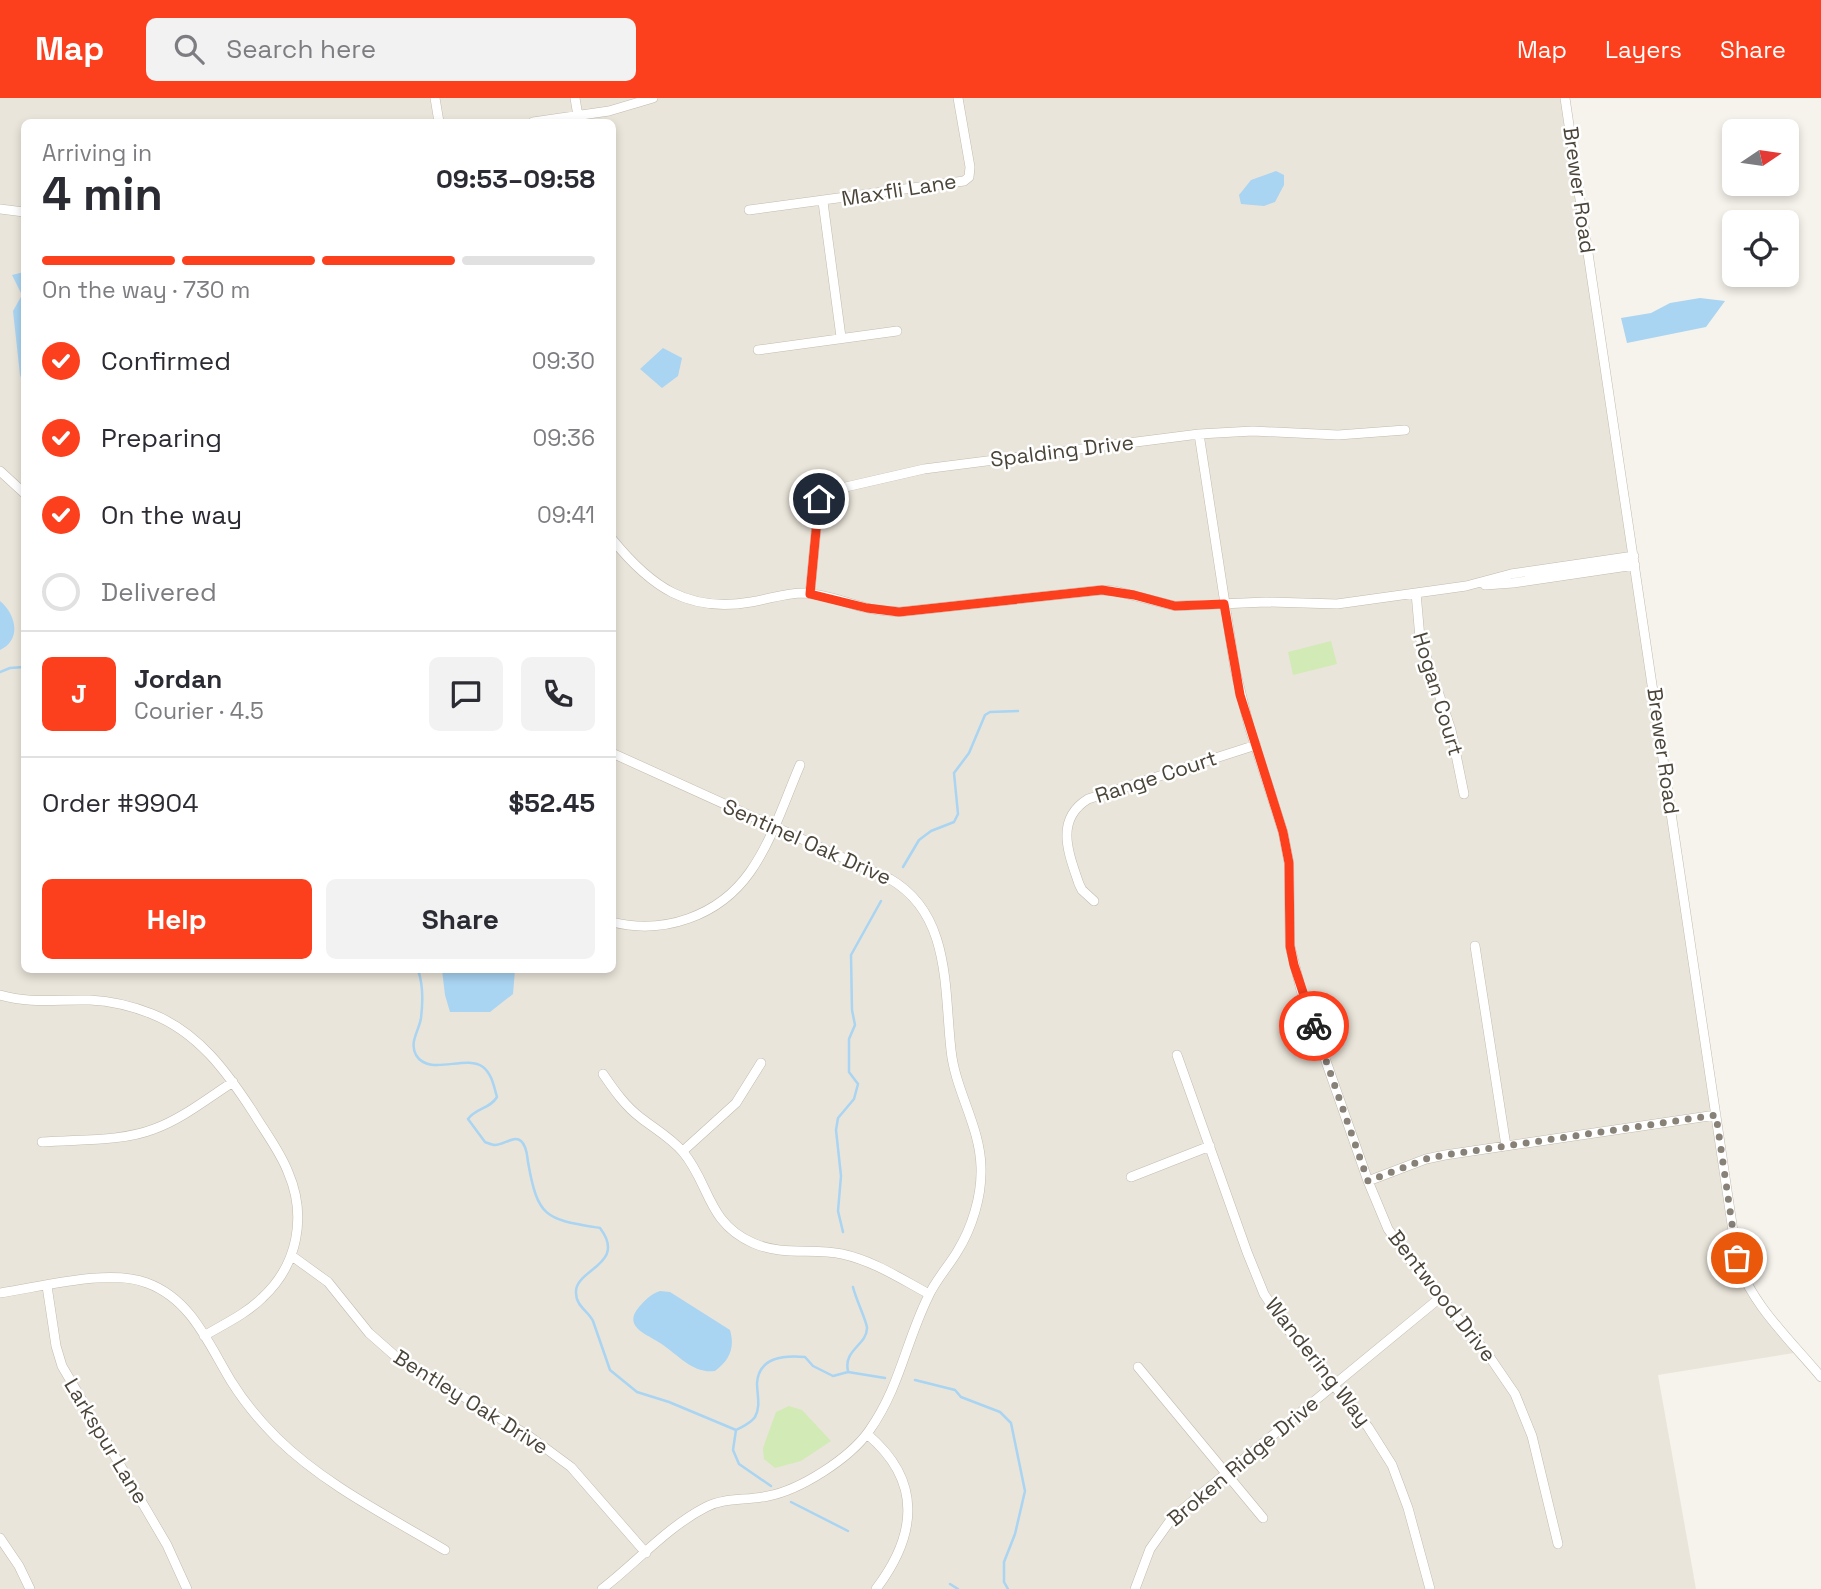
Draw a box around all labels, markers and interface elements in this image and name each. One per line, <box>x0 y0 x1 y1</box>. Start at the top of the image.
search box <box>146 18 636 81</box>
text: Map <box>35 28 104 70</box>
icon: search <box>170 30 208 68</box>
text: Search here <box>226 32 376 66</box>
text: Map <box>1517 34 1567 65</box>
text: Layers <box>1605 34 1682 65</box>
text: Share <box>1720 34 1786 65</box>
north arrow <box>1722 119 1799 196</box>
map controls <box>1722 119 1799 287</box>
street label: Brewer Road <box>1557 125 1602 255</box>
text: Arriving in <box>42 138 152 168</box>
text: 09:53–09:58 <box>436 162 595 196</box>
text: 4 min <box>42 165 163 223</box>
street label: Maxfli Lane <box>840 167 958 212</box>
button: locate <box>1722 210 1799 287</box>
text: On the way · 730 m <box>42 275 250 305</box>
icon: check <box>42 342 80 380</box>
text: Confirmed <box>101 344 231 378</box>
text: 09:30 <box>532 346 595 376</box>
icon: check <box>42 419 80 457</box>
text: Preparing <box>101 421 222 455</box>
text: 09:36 <box>532 423 595 453</box>
street label: Spalding Drive <box>989 428 1135 473</box>
pin <box>789 469 849 529</box>
icon: home <box>800 480 838 518</box>
icon: check <box>42 496 80 534</box>
text: On the way <box>101 498 242 532</box>
text: 09:41 <box>537 500 595 530</box>
text: Delivered <box>101 575 217 609</box>
street label: Hogan Court <box>1407 629 1470 759</box>
button: chat <box>429 657 503 731</box>
button: phone <box>521 657 595 731</box>
text: Jordan <box>134 662 222 696</box>
text: J <box>71 677 87 711</box>
street label: Brewer Road <box>1641 686 1686 816</box>
text: Courier · 4.5 <box>134 696 264 726</box>
street label: Range Court <box>1092 744 1220 809</box>
text: Order #9904 <box>42 786 198 820</box>
text: $52.45 <box>509 786 595 820</box>
street label: Sentinel Oak Drive <box>719 792 896 891</box>
button: Help <box>42 879 312 959</box>
button: Share <box>326 879 595 959</box>
courier <box>1279 991 1349 1061</box>
icon: bike <box>1295 1007 1333 1045</box>
street label: Bentwood Drive <box>1382 1224 1502 1367</box>
pin <box>1707 1228 1767 1288</box>
icon: bag <box>1718 1239 1756 1277</box>
street label: Wandering Way <box>1260 1292 1377 1432</box>
street label: Bentley Oak Drive <box>389 1343 554 1460</box>
street label: Larkspur Lane <box>58 1373 155 1509</box>
street label: Broken Ridge Drive <box>1161 1389 1324 1532</box>

